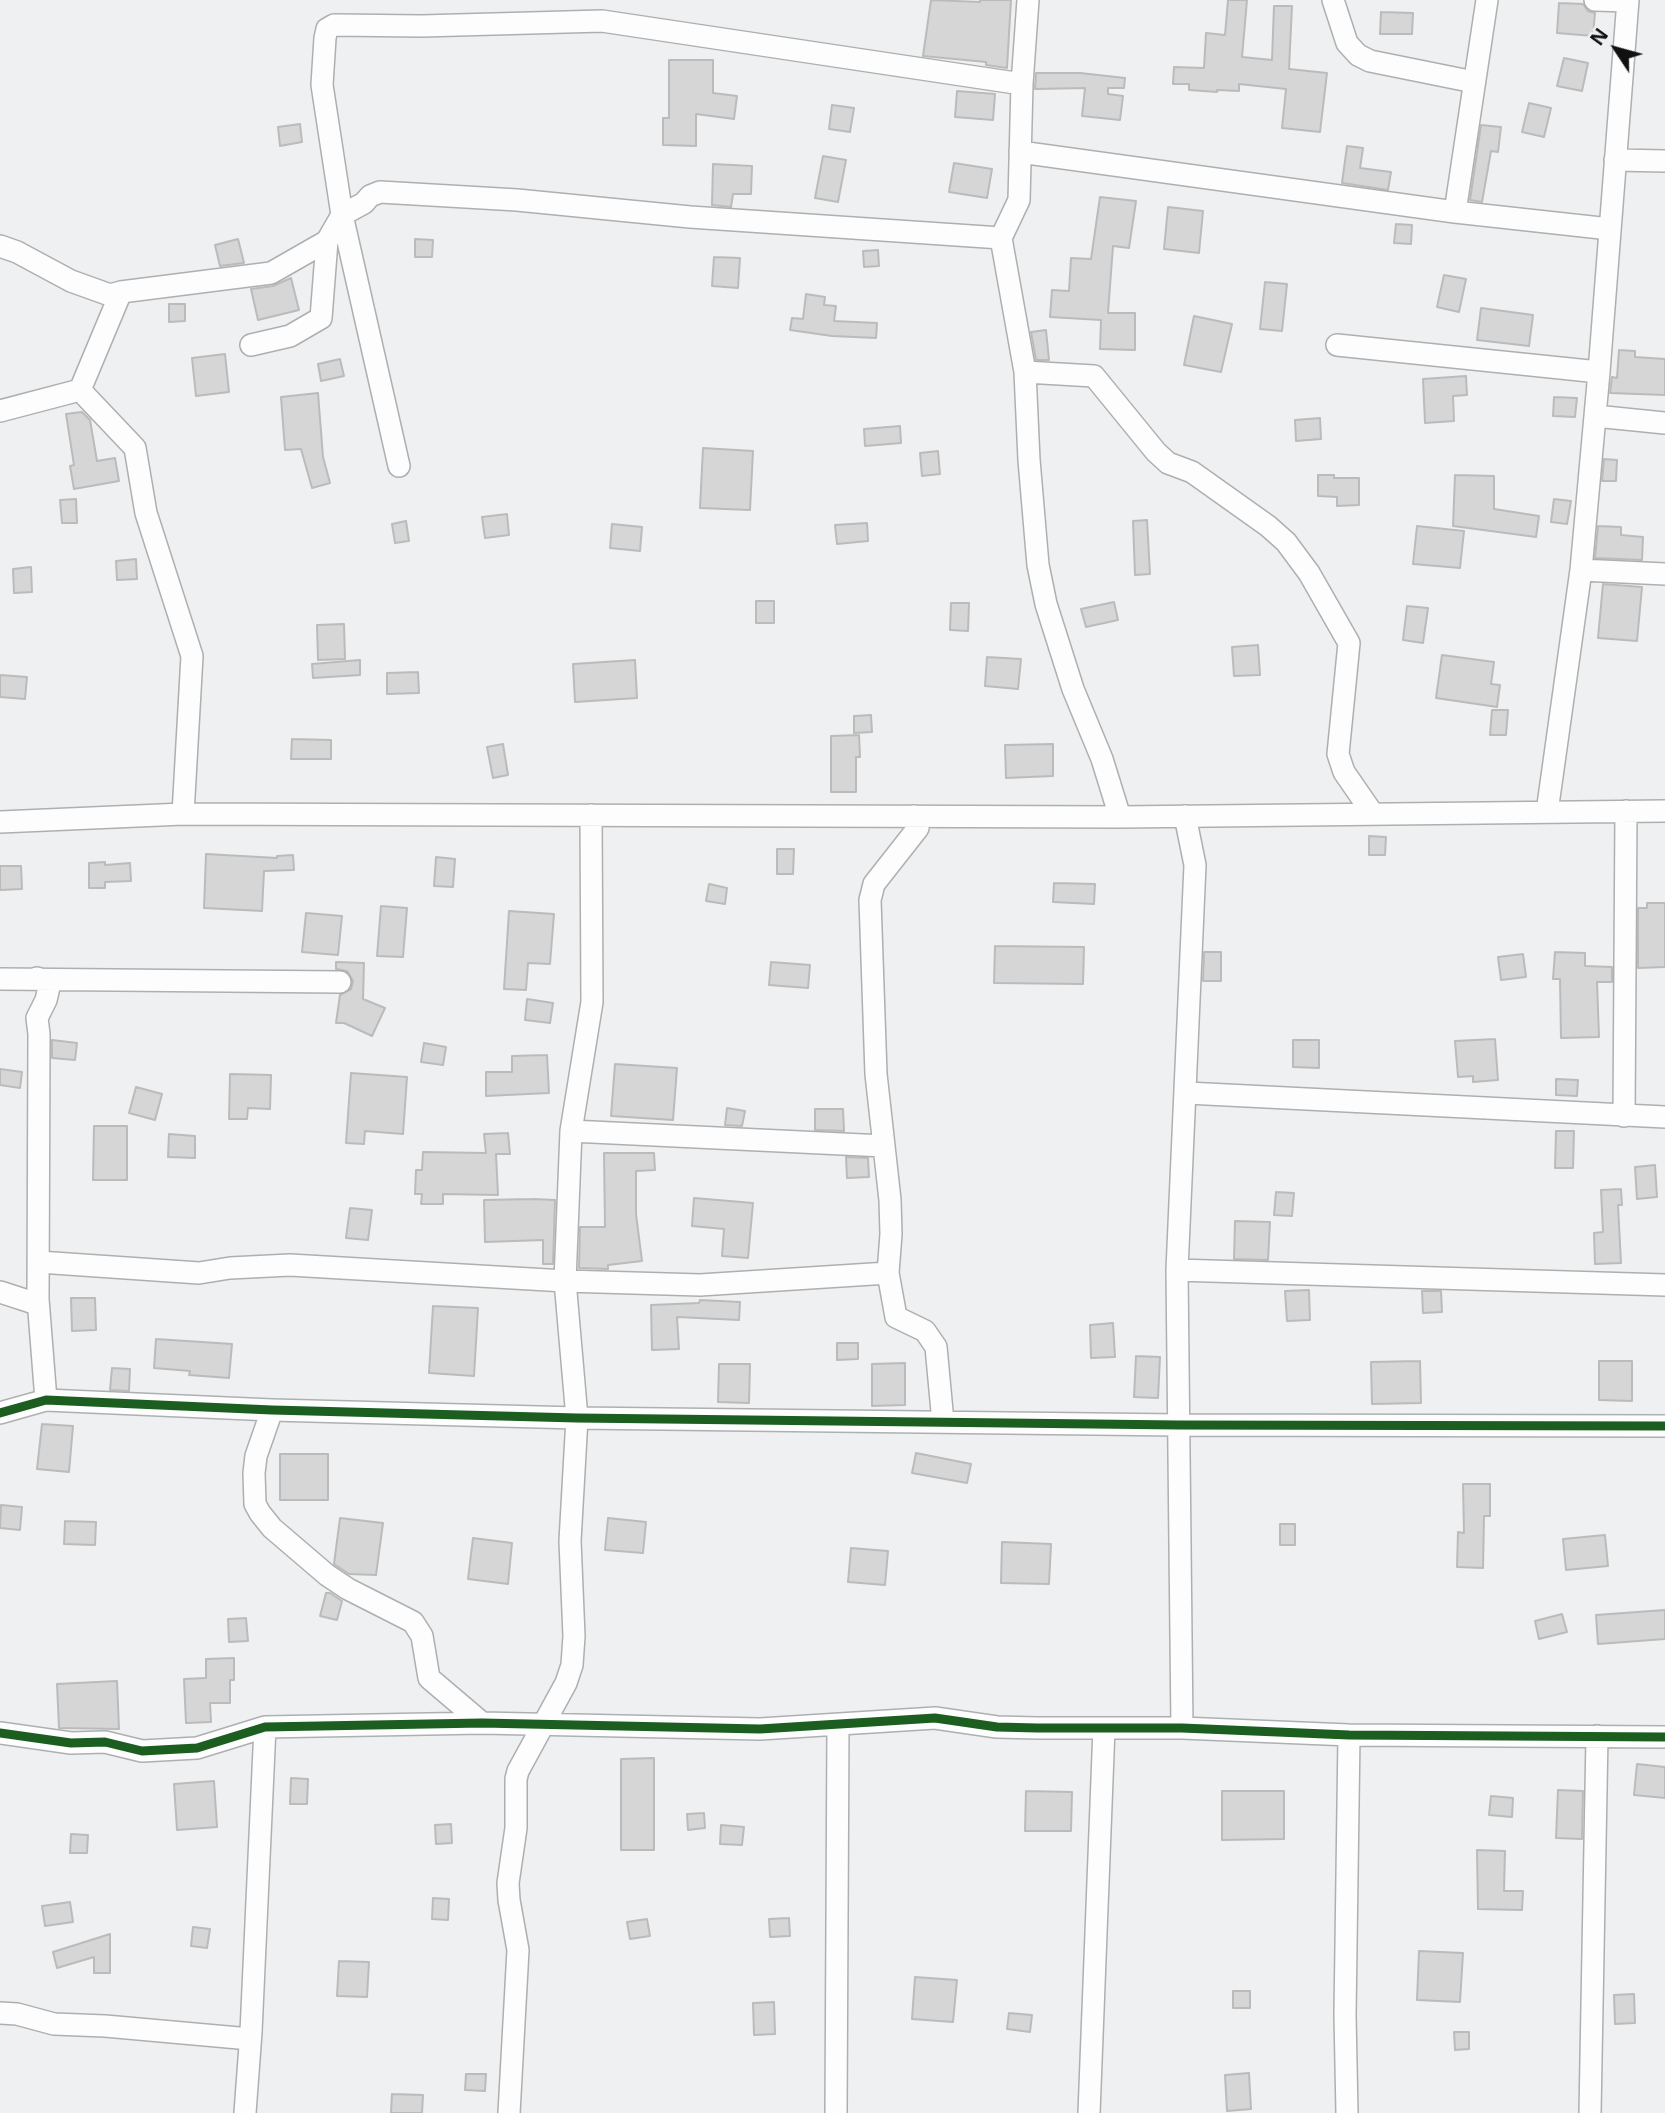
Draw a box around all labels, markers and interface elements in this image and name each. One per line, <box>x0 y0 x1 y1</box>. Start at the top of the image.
north arrow <box>1581 14 1651 84</box>
text: N <box>1584 23 1614 51</box>

